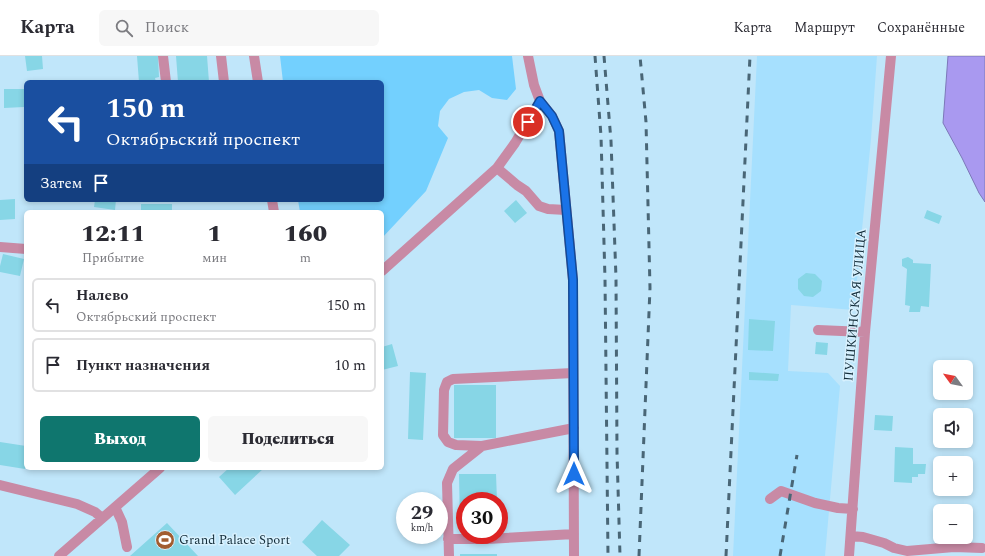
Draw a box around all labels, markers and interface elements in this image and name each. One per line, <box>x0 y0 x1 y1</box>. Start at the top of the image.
search box <box>99 10 379 46</box>
text: Карта <box>20 13 75 42</box>
text: Поиск <box>145 16 189 39</box>
icon: search <box>113 17 135 39</box>
text: Карта <box>734 17 772 38</box>
text: Маршрут <box>794 17 855 38</box>
text: Сохранённые <box>877 17 965 38</box>
text: 150 m <box>106 87 185 130</box>
icon: left <box>40 96 92 148</box>
pin <box>511 105 545 139</box>
icon: arrive <box>517 111 539 133</box>
text: Октябрьский проспект <box>106 126 300 153</box>
text: Затем <box>40 172 82 195</box>
icon: arrive <box>90 172 112 194</box>
text: 12:11 <box>81 216 145 252</box>
text: 1 <box>207 216 222 252</box>
text: 160 <box>284 216 327 252</box>
street label: ПУШКИНСКАЯ УЛИЦА <box>838 228 872 382</box>
text: Прибытие <box>82 248 144 268</box>
text: мин <box>202 248 227 268</box>
text: m <box>300 248 311 268</box>
text: Налево <box>76 284 129 307</box>
icon: left <box>42 294 64 316</box>
text: 150 m <box>327 294 366 317</box>
text: Октябрьский проспект <box>76 307 216 327</box>
icon: arrive <box>42 354 64 376</box>
text: Пункт назначения <box>76 354 210 377</box>
text: 10 m <box>334 354 366 377</box>
north arrow <box>933 360 973 400</box>
map controls <box>933 360 973 544</box>
button: sound <box>933 408 973 448</box>
button: Выход <box>40 416 200 462</box>
button: Поделиться <box>208 416 368 462</box>
position arrow <box>553 453 595 495</box>
button: + <box>933 456 973 496</box>
speed limit sign: 30 <box>456 492 508 544</box>
text: 29 <box>411 498 433 528</box>
button: − <box>933 504 973 544</box>
text: km/h <box>411 520 433 536</box>
sports icon: Grand Palace Sport <box>154 529 176 551</box>
place label: Grand Palace Sport <box>179 530 291 550</box>

